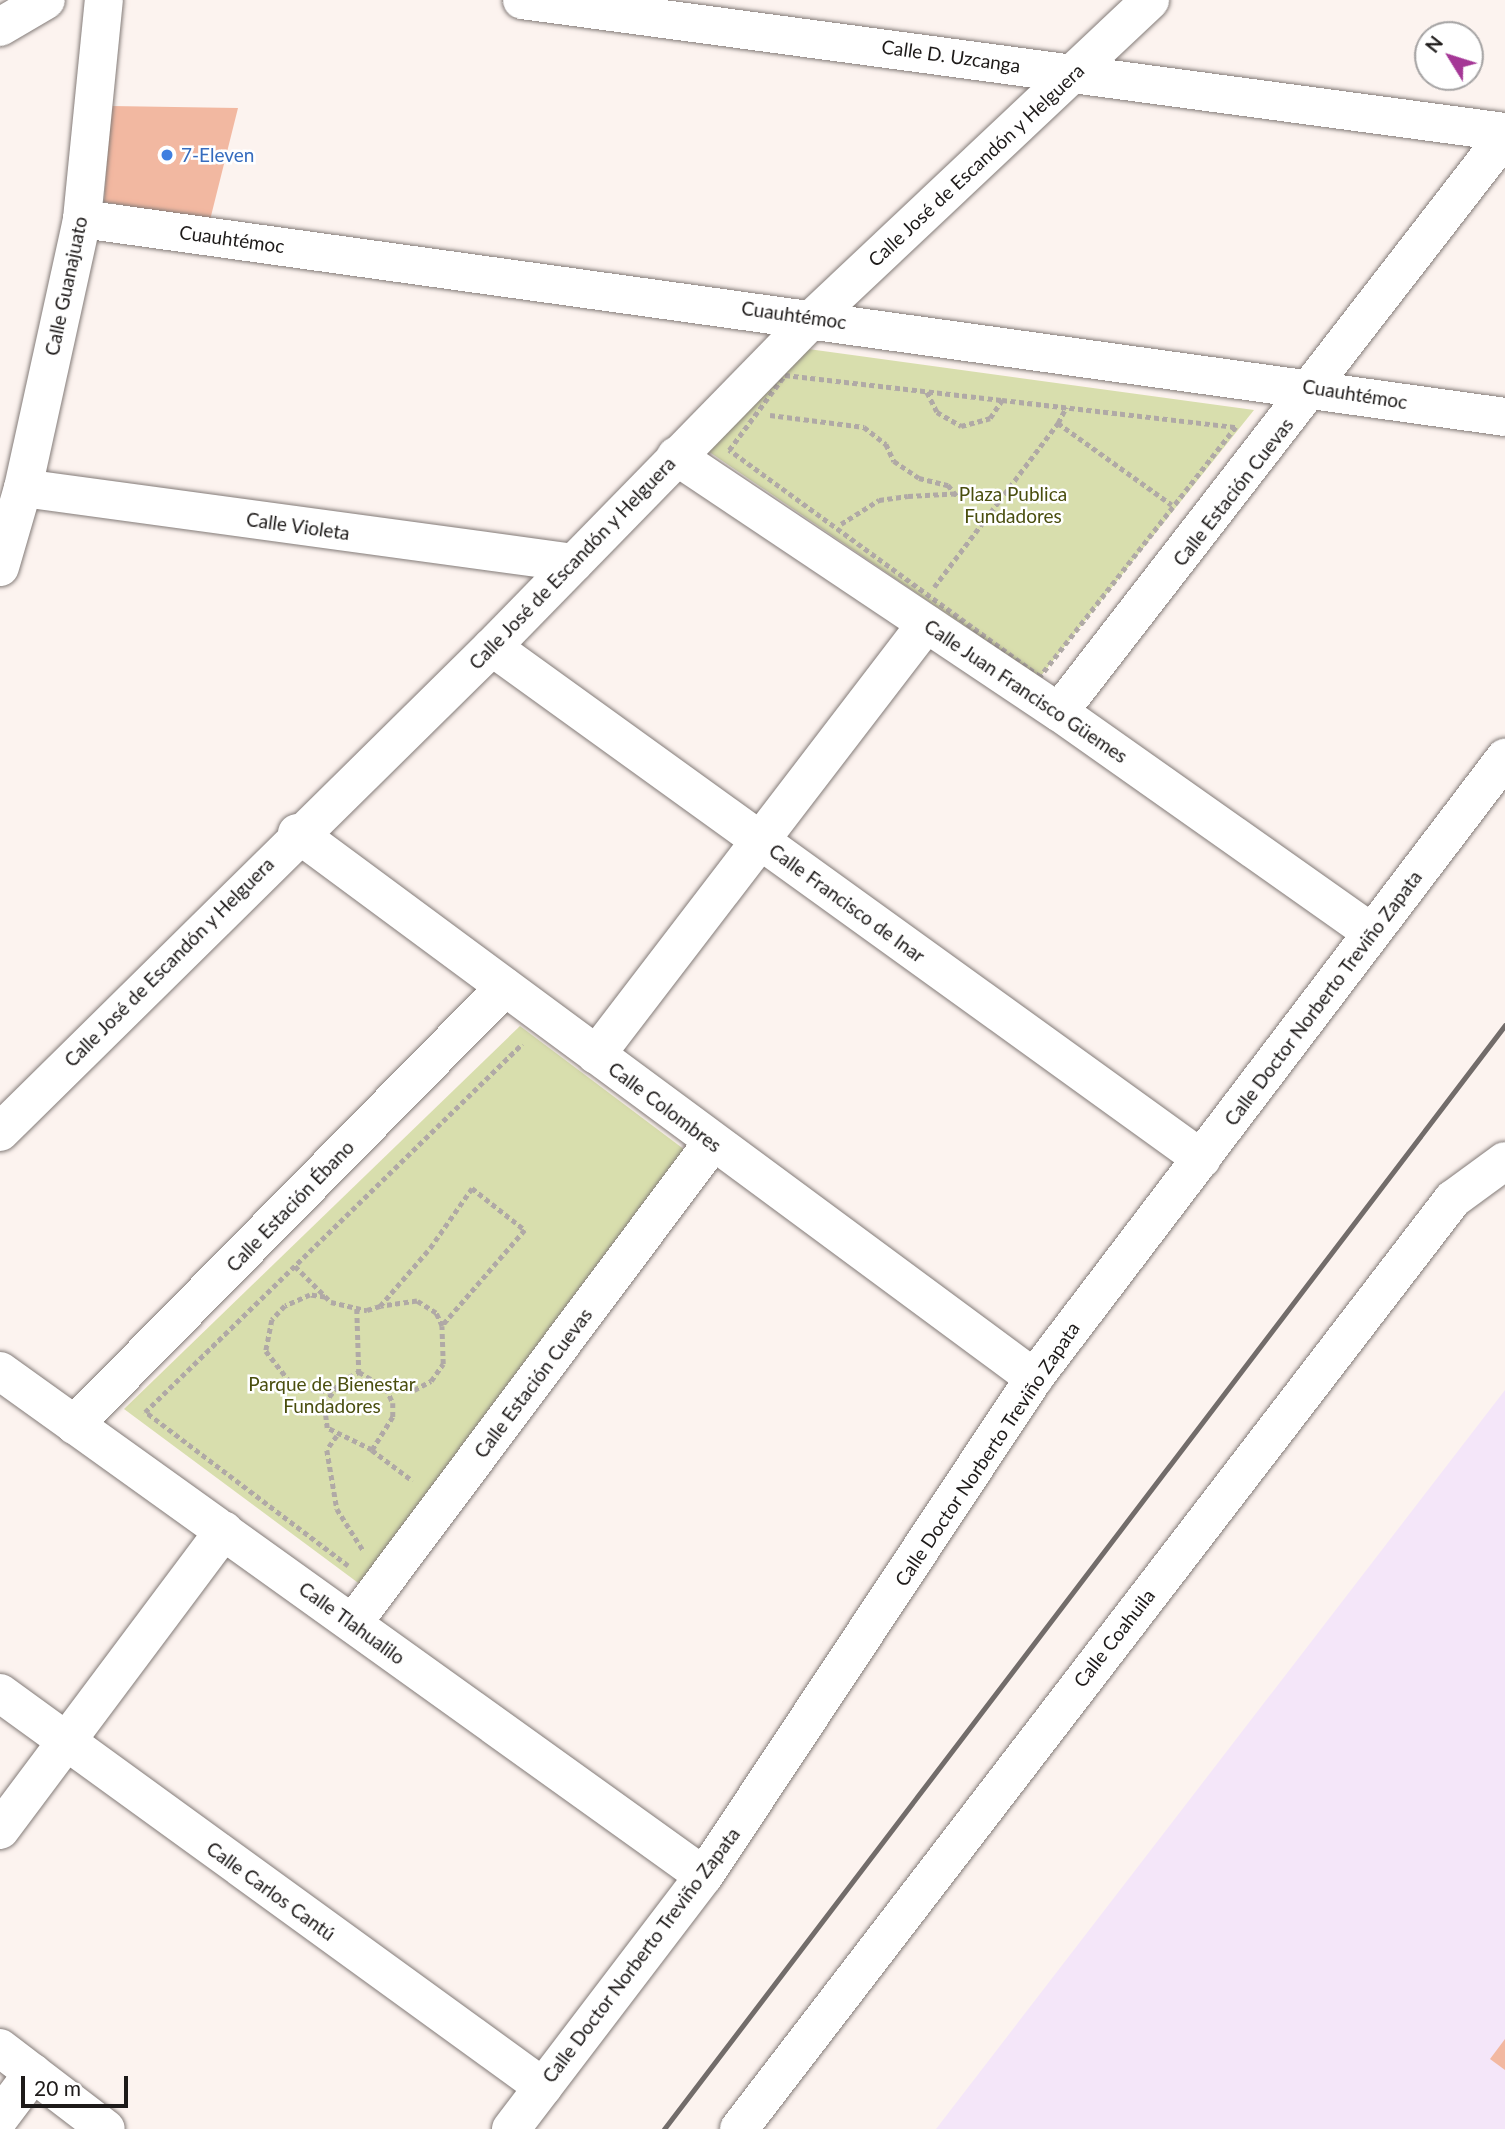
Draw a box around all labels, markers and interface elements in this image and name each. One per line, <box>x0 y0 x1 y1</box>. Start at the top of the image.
north arrow <box>1414 21 1484 91</box>
text: N <box>1420 31 1447 57</box>
street label: Calle D. Uzcanga <box>880 35 1022 77</box>
street label: Calle José de Escandón y Helguera <box>863 58 1089 272</box>
place label: 7-Eleven <box>181 144 254 166</box>
marker: 7-Eleven <box>159 147 175 163</box>
street label: Calle Guanajuato <box>40 214 92 358</box>
street label: Cuauhtémoc <box>178 220 286 258</box>
street label: Cuauhtémoc <box>740 296 848 334</box>
street label: Cuauhtémoc <box>1301 374 1409 414</box>
street label: Calle Estación Cuevas <box>1168 414 1298 570</box>
street label: Calle José de Escandón y Helguera <box>464 451 680 675</box>
park label: Plaza Publica Fundadores <box>959 483 1067 527</box>
street label: Calle Violeta <box>244 507 352 545</box>
street label: Calle Juan Francisco Güemes <box>920 614 1132 768</box>
street label: Calle Francisco de Inar <box>765 839 929 967</box>
street label: Calle José de Escandón y Helguera <box>59 852 279 1072</box>
street label: Calle Doctor Norberto Treviño Zapata <box>1219 866 1427 1130</box>
street label: Calle Colombres <box>604 1057 726 1157</box>
street label: Calle Estación Ébano <box>222 1136 358 1276</box>
street label: Calle Estación Cuevas <box>469 1304 597 1462</box>
street label: Calle Doctor Norberto Treviño Zapata <box>890 1317 1084 1591</box>
park label: Parque de Bienestar Fundadores <box>248 1373 416 1417</box>
street label: Calle Tlahualilo <box>294 1577 410 1669</box>
street label: Calle Coahuila <box>1069 1584 1159 1692</box>
street label: Calle Doctor Norberto Treviño Zapata <box>537 1823 745 2087</box>
street label: Calle Carlos Cantú <box>202 1837 340 1945</box>
scale bar <box>24 2062 131 2106</box>
text: 20 m <box>34 2075 81 2100</box>

